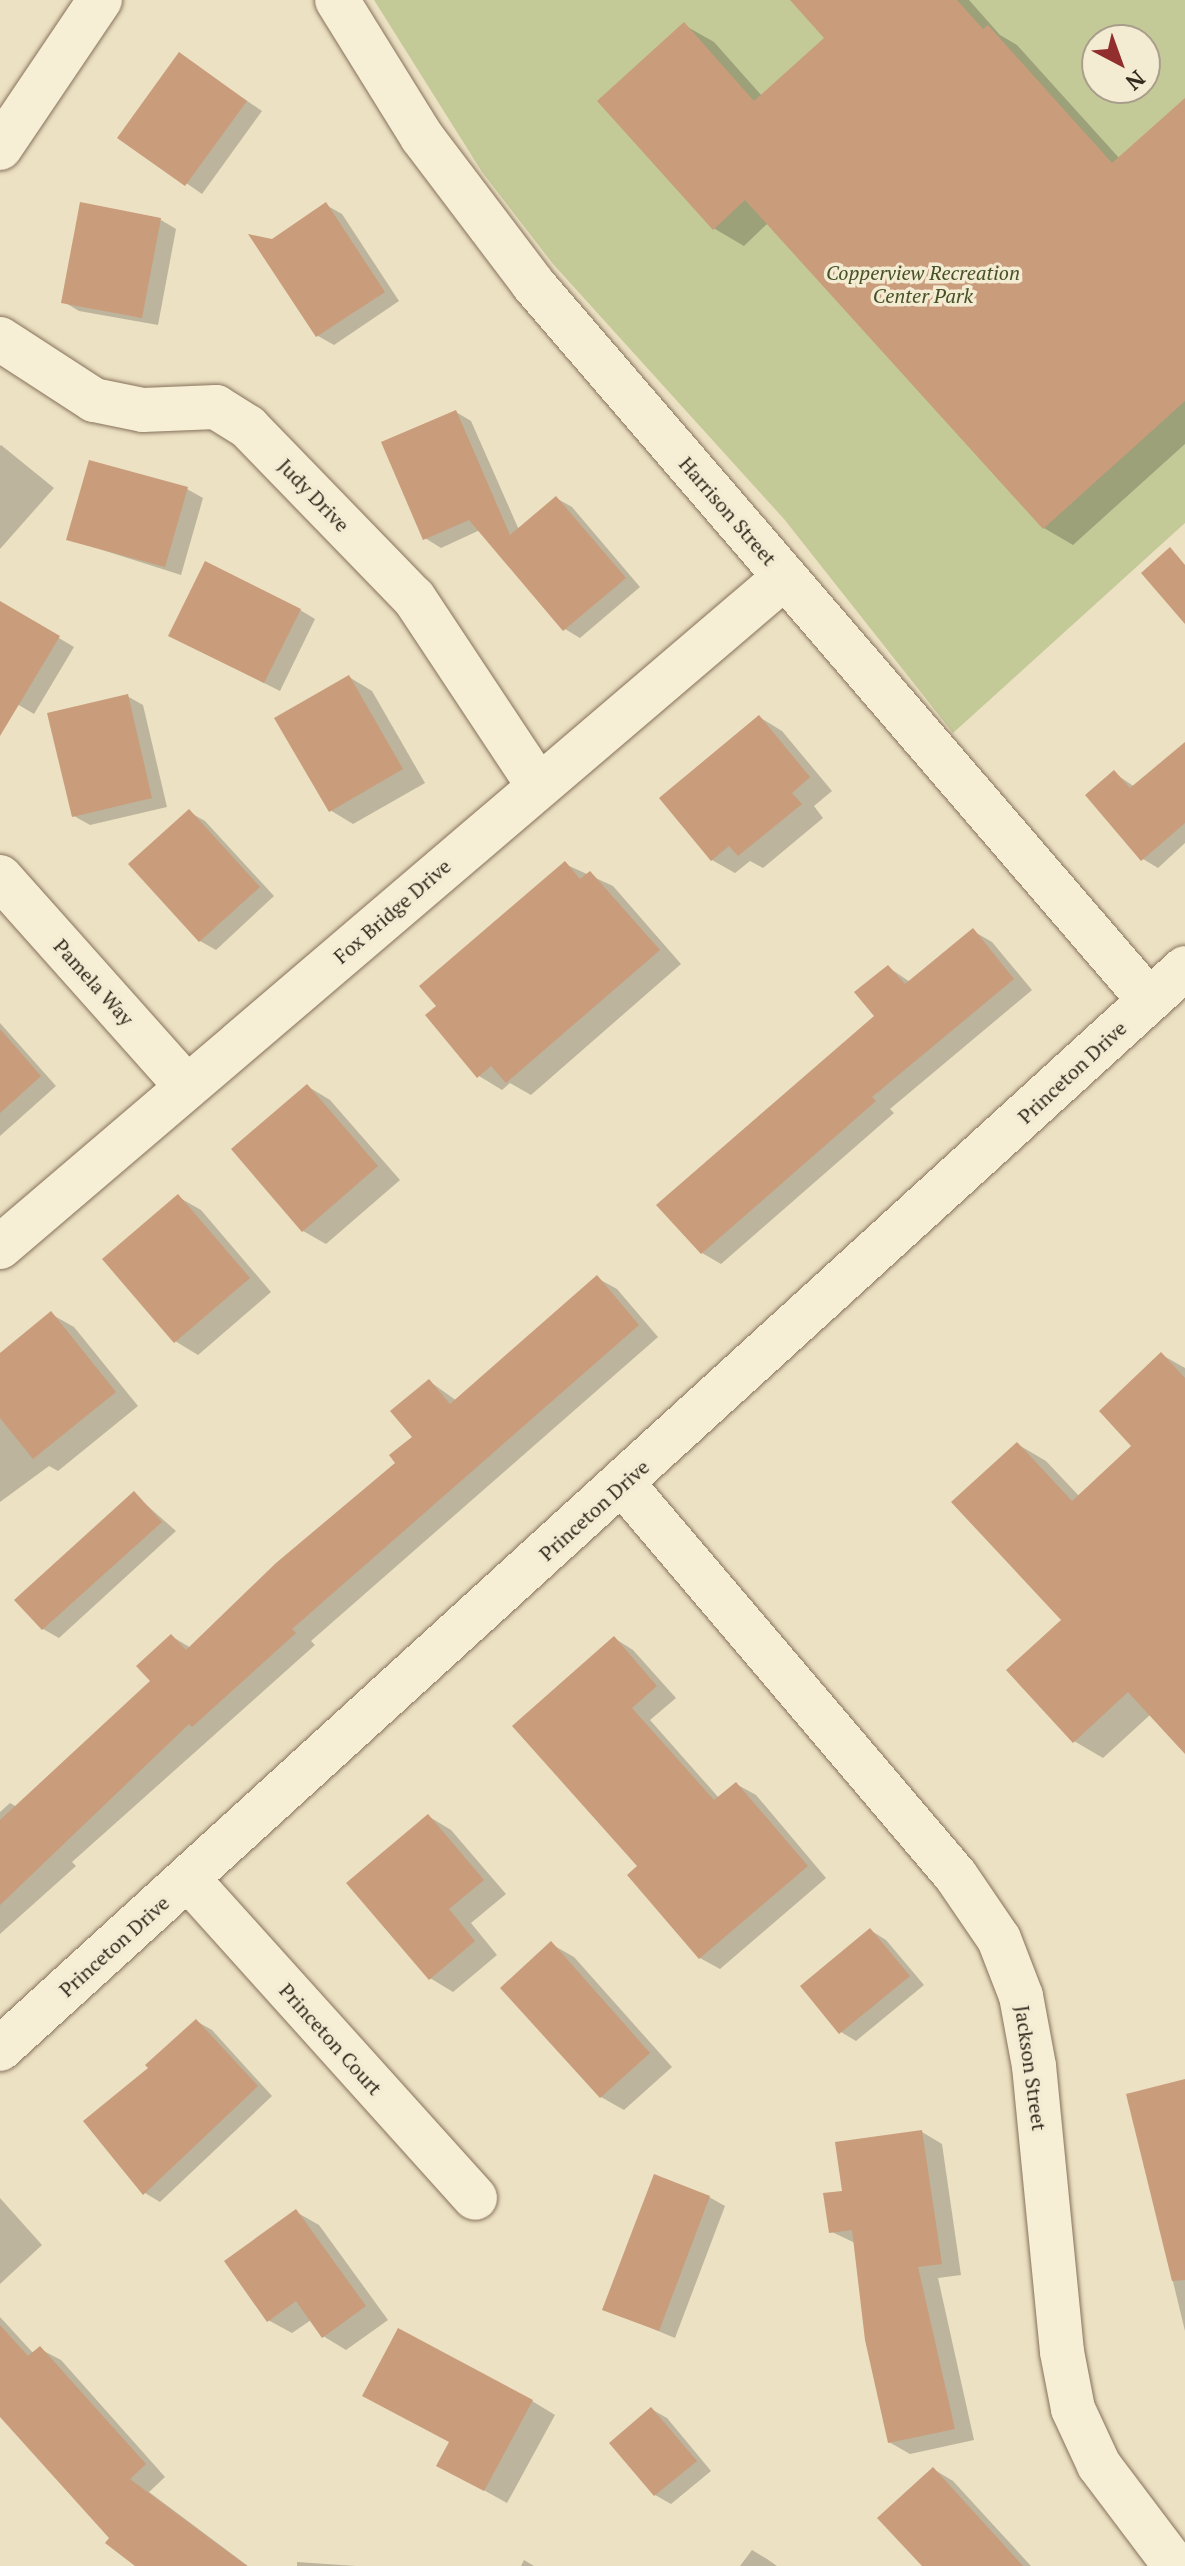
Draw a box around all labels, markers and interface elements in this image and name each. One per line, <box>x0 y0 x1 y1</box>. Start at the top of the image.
north arrow <box>1081 24 1161 104</box>
text: N <box>1120 65 1152 97</box>
park label: Copperview Recreation Center Park <box>826 260 1020 307</box>
street label: Harrison Street <box>674 452 782 570</box>
street label: Judy Drive <box>273 454 355 536</box>
street label: Fox Bridge Drive <box>329 854 455 968</box>
street label: Pamela Way <box>49 934 139 1030</box>
street label: Princeton Drive <box>1013 1016 1131 1128</box>
street label: Princeton Drive <box>534 1454 654 1566</box>
street label: Princeton Drive <box>54 1890 174 2002</box>
street label: Princeton Court <box>275 1978 387 2100</box>
street label: Jackson Street <box>1010 2004 1052 2132</box>

